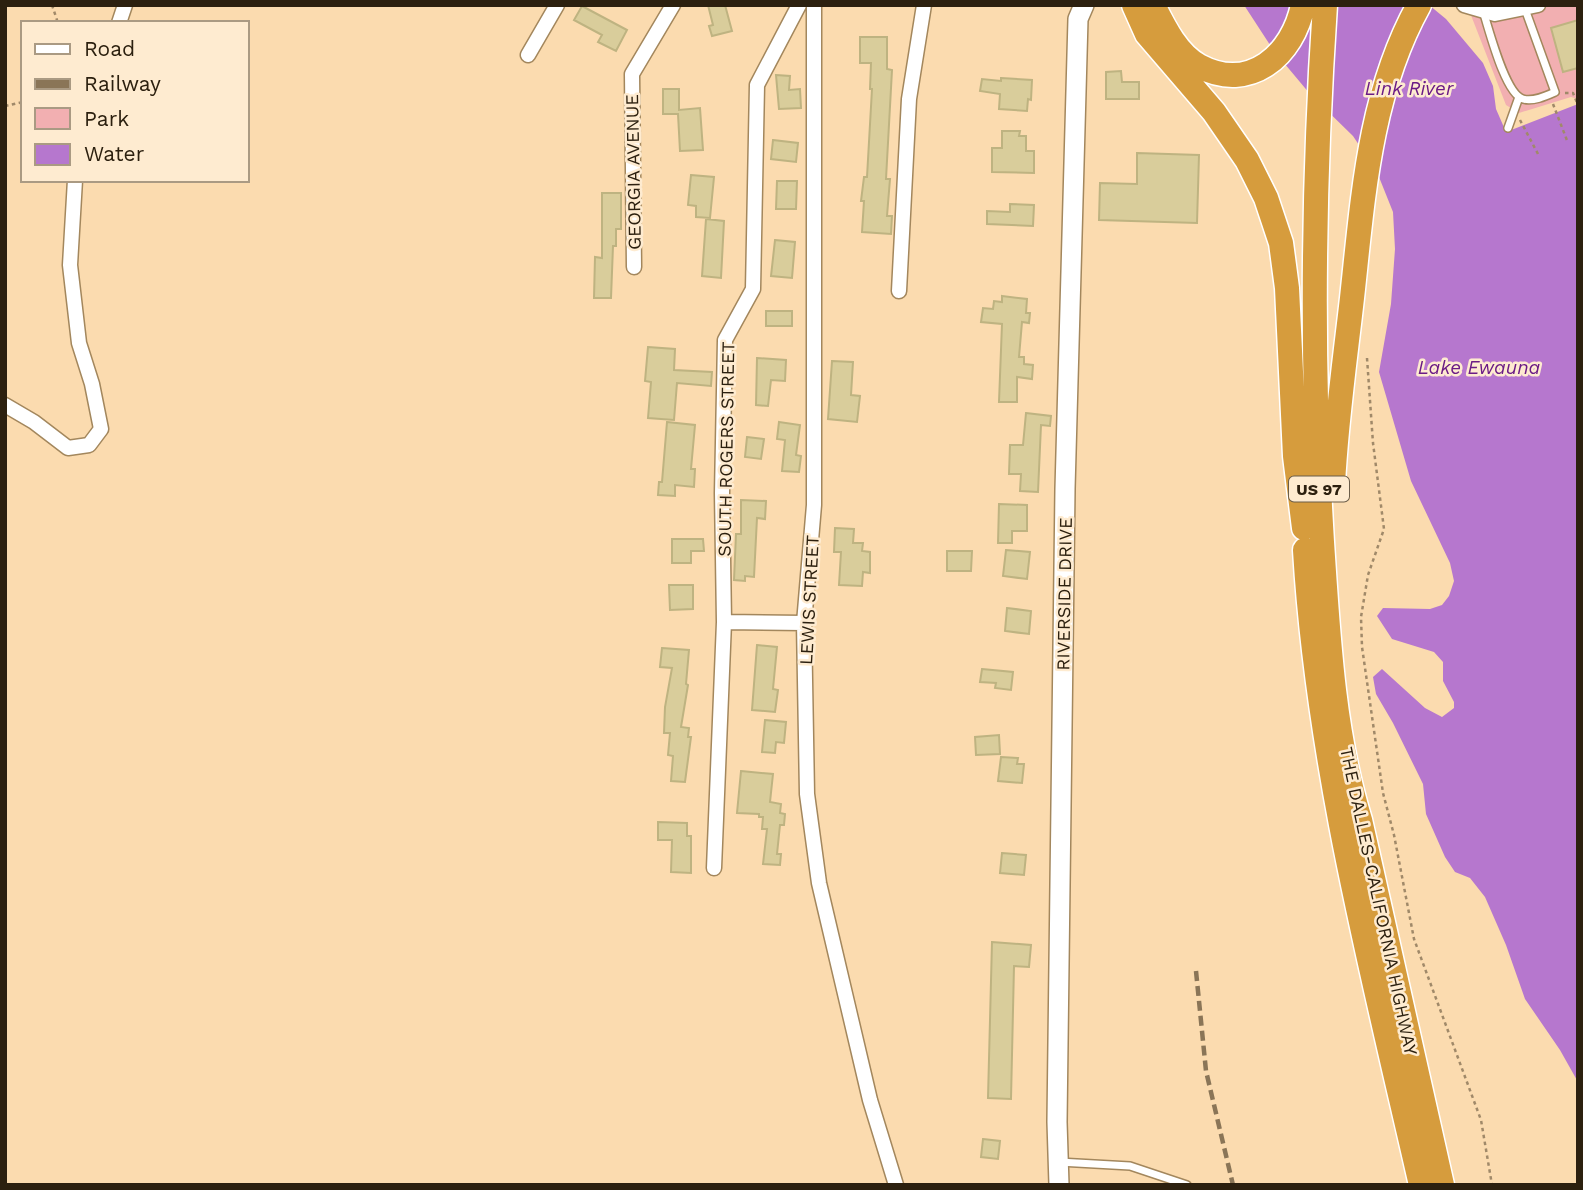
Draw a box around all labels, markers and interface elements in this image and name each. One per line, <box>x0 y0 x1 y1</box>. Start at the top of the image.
legend <box>21 21 248 182</box>
text: Road <box>84 36 135 61</box>
text: Railway <box>84 71 161 96</box>
water label: Link River <box>1365 77 1454 100</box>
street label: GEORGIA AVENUE <box>621 94 645 250</box>
text: Park <box>84 106 129 131</box>
text: Water <box>84 141 145 166</box>
street label: SOUTH ROGERS STREET <box>714 341 738 557</box>
water label: Lake Ewauna <box>1418 356 1540 379</box>
road number: US 97 <box>1289 476 1349 502</box>
street label: RIVERSIDE DRIVE <box>1052 517 1076 671</box>
street label: LEWIS STREET <box>795 534 823 666</box>
street label: THE DALLES-CALIFORNIA HIGHWAY <box>1336 745 1422 1058</box>

